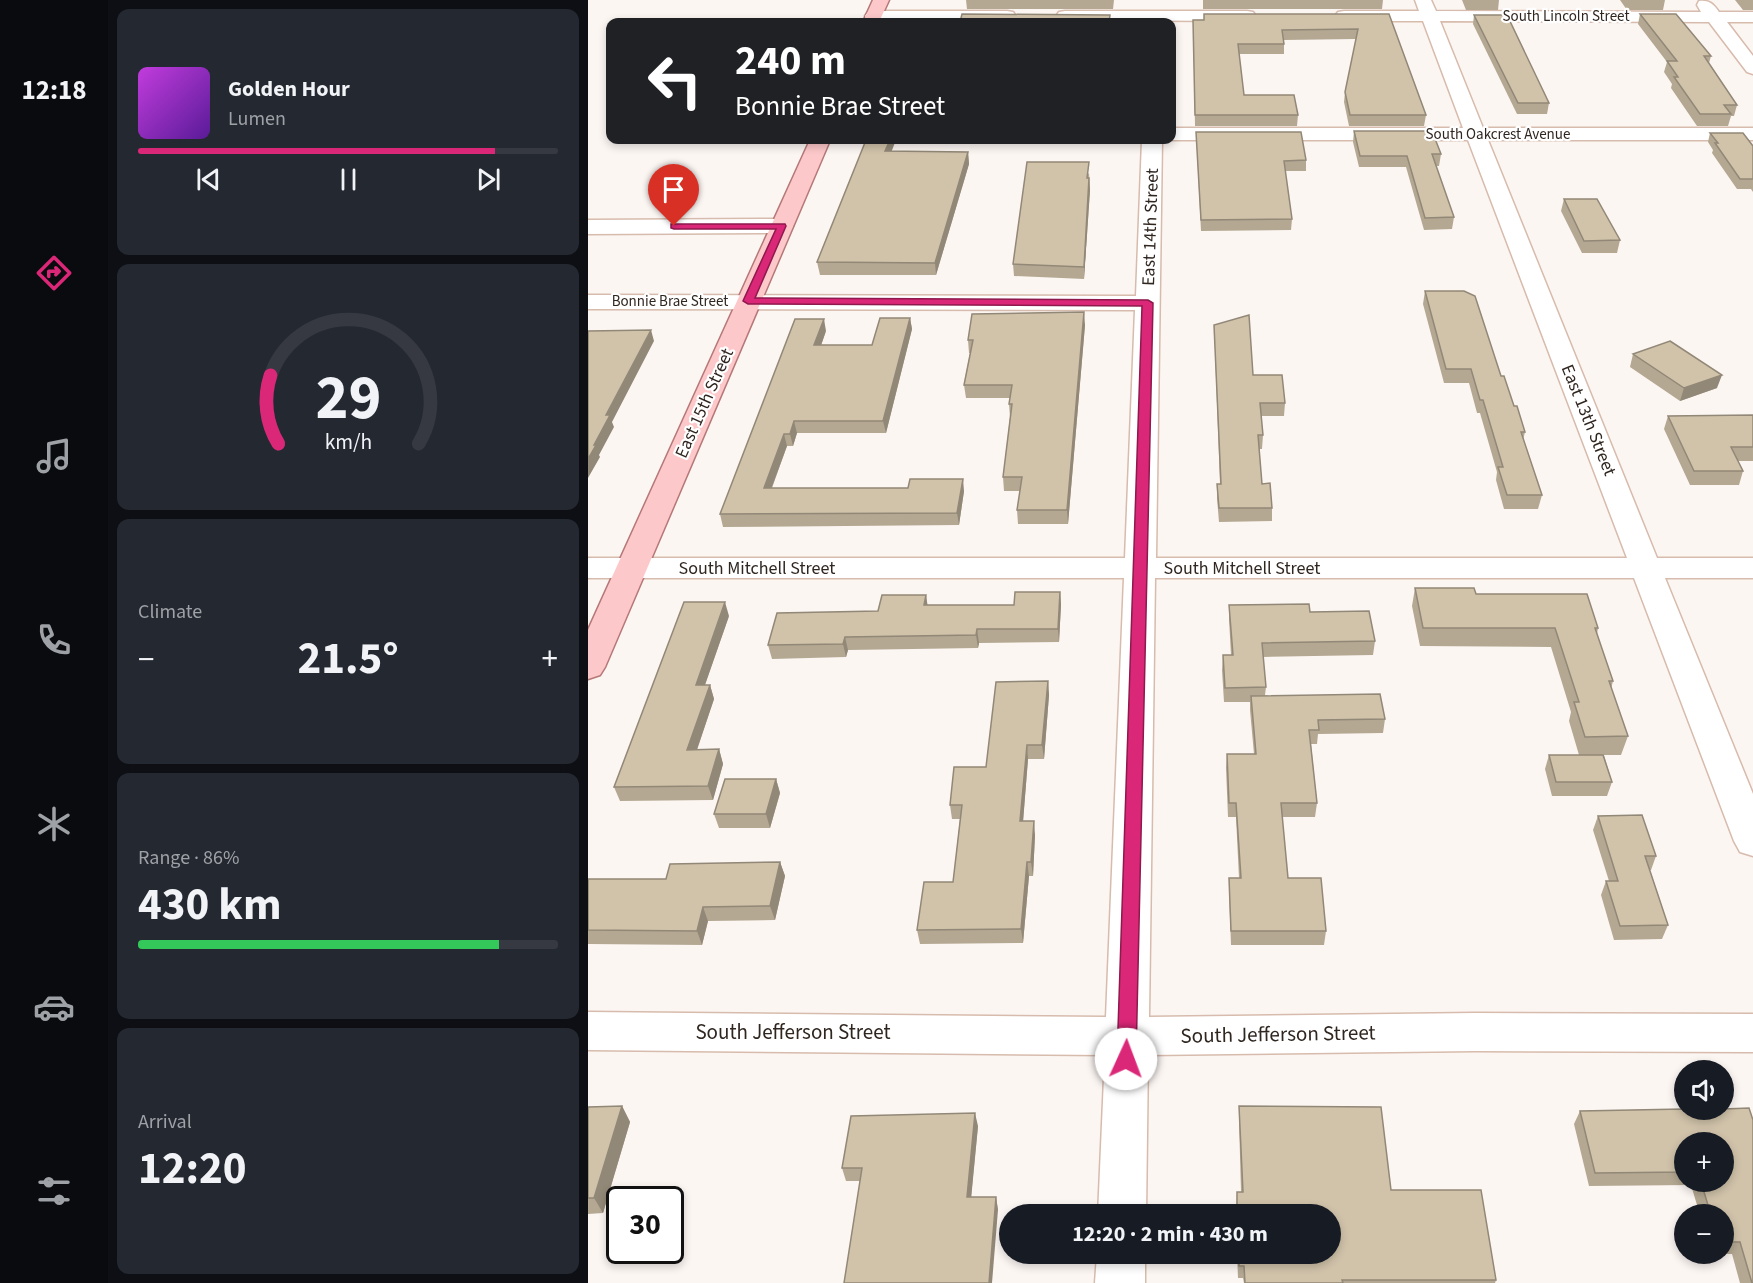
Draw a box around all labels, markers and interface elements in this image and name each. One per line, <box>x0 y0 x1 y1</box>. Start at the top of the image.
street label: South Lincoln Street <box>1503 6 1629 27</box>
text: 240 m <box>735 31 846 91</box>
icon: left <box>636 42 714 120</box>
text: 12:18 <box>21 71 87 110</box>
text: Golden Hour <box>228 73 350 105</box>
text: Bonnie Brae Street <box>735 87 945 126</box>
text: Lumen <box>228 105 286 133</box>
street label: South Oakcrest Avenue <box>1426 124 1570 145</box>
icon: previous <box>192 163 225 196</box>
icon: pause <box>332 163 365 196</box>
icon: next <box>472 163 505 196</box>
pin <box>648 164 699 226</box>
street label: East 14th Street <box>1136 168 1165 286</box>
icon: arrive <box>657 173 690 206</box>
icon: directions <box>33 252 75 294</box>
street label: Bonnie Brae Street <box>612 291 728 312</box>
street label: East 15th Street <box>669 344 740 462</box>
text: 29 <box>315 354 381 443</box>
street label: East 13th Street <box>1555 361 1622 480</box>
text: km/h <box>324 427 372 458</box>
icon: music <box>33 435 75 477</box>
street label: South Mitchell Street <box>679 556 835 581</box>
street label: South Mitchell Street <box>1164 556 1320 581</box>
text: Climate <box>138 598 202 626</box>
icon: phone <box>33 619 75 661</box>
text: 21.5° <box>297 627 399 691</box>
text: − <box>138 636 154 683</box>
text: + <box>542 636 558 683</box>
icon: climate <box>33 803 75 845</box>
text: Range · 86% <box>138 844 239 872</box>
text: 430 km <box>138 873 282 937</box>
icon: car <box>33 986 75 1028</box>
street label: South Jefferson Street <box>695 1017 891 1047</box>
street label: South Jefferson Street <box>1180 1017 1376 1051</box>
position arrow <box>1094 1027 1158 1091</box>
map controls <box>1674 1060 1734 1264</box>
button: sound <box>1674 1060 1734 1120</box>
text: Arrival <box>138 1108 192 1136</box>
button: + <box>1674 1132 1734 1192</box>
text: 12:20 <box>138 1137 247 1201</box>
icon: filters <box>33 1170 75 1212</box>
speed limit sign: 30 <box>606 1186 684 1264</box>
button: − <box>1674 1204 1734 1264</box>
text: 12:20 · 2 min · 430 m <box>1072 1218 1268 1250</box>

